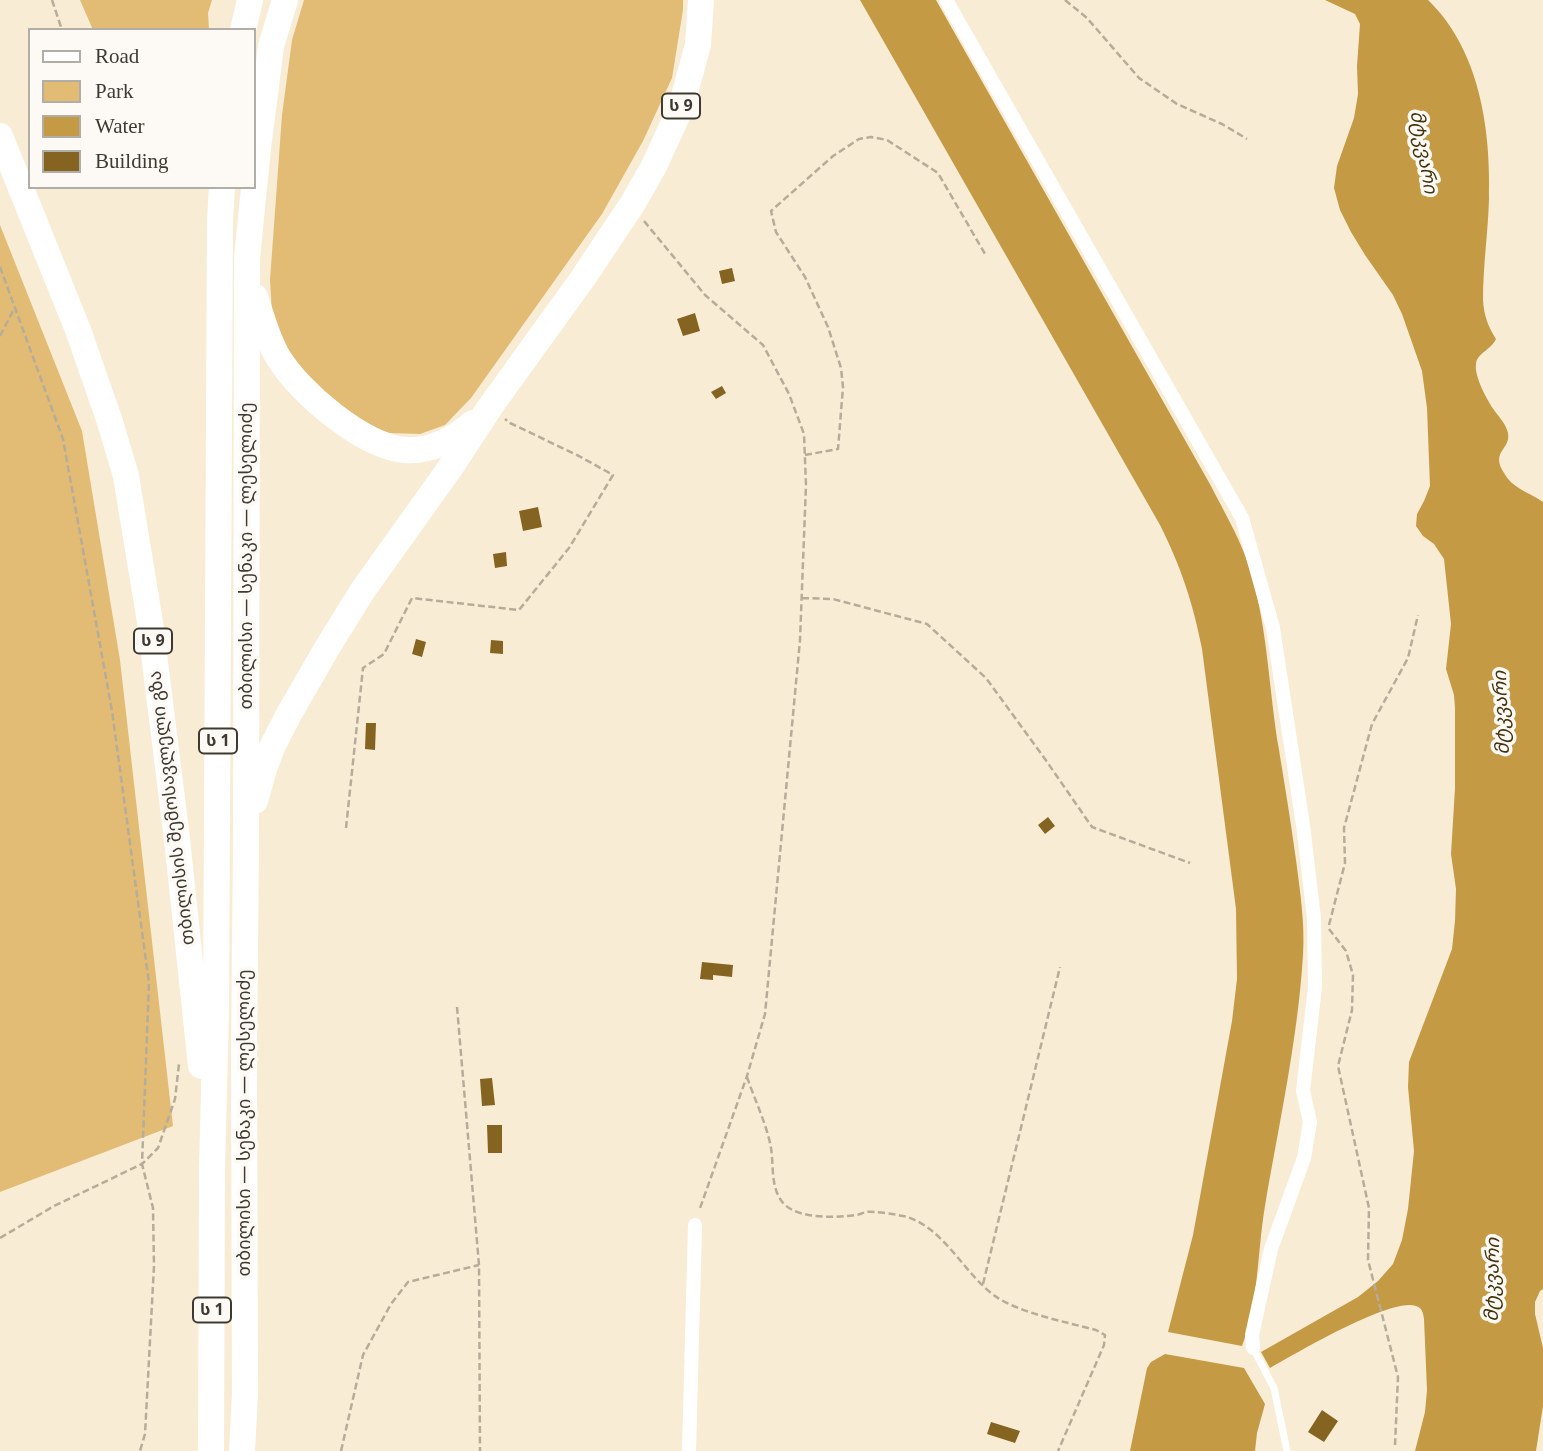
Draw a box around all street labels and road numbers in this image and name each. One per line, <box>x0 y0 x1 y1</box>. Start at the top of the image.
road number: ს 9 <box>662 94 700 118</box>
street label: თბილისი — სენაკი — ლესელიძე <box>236 402 258 710</box>
road number: ს 9 <box>134 628 172 654</box>
street label: თბილისის შემოსავლელი გზა <box>144 669 200 947</box>
road number: ს 1 <box>199 728 237 754</box>
street label: თბილისი — სენაკი — ლესელიძე <box>234 969 256 1277</box>
road number: ს 1 <box>193 1298 231 1322</box>

